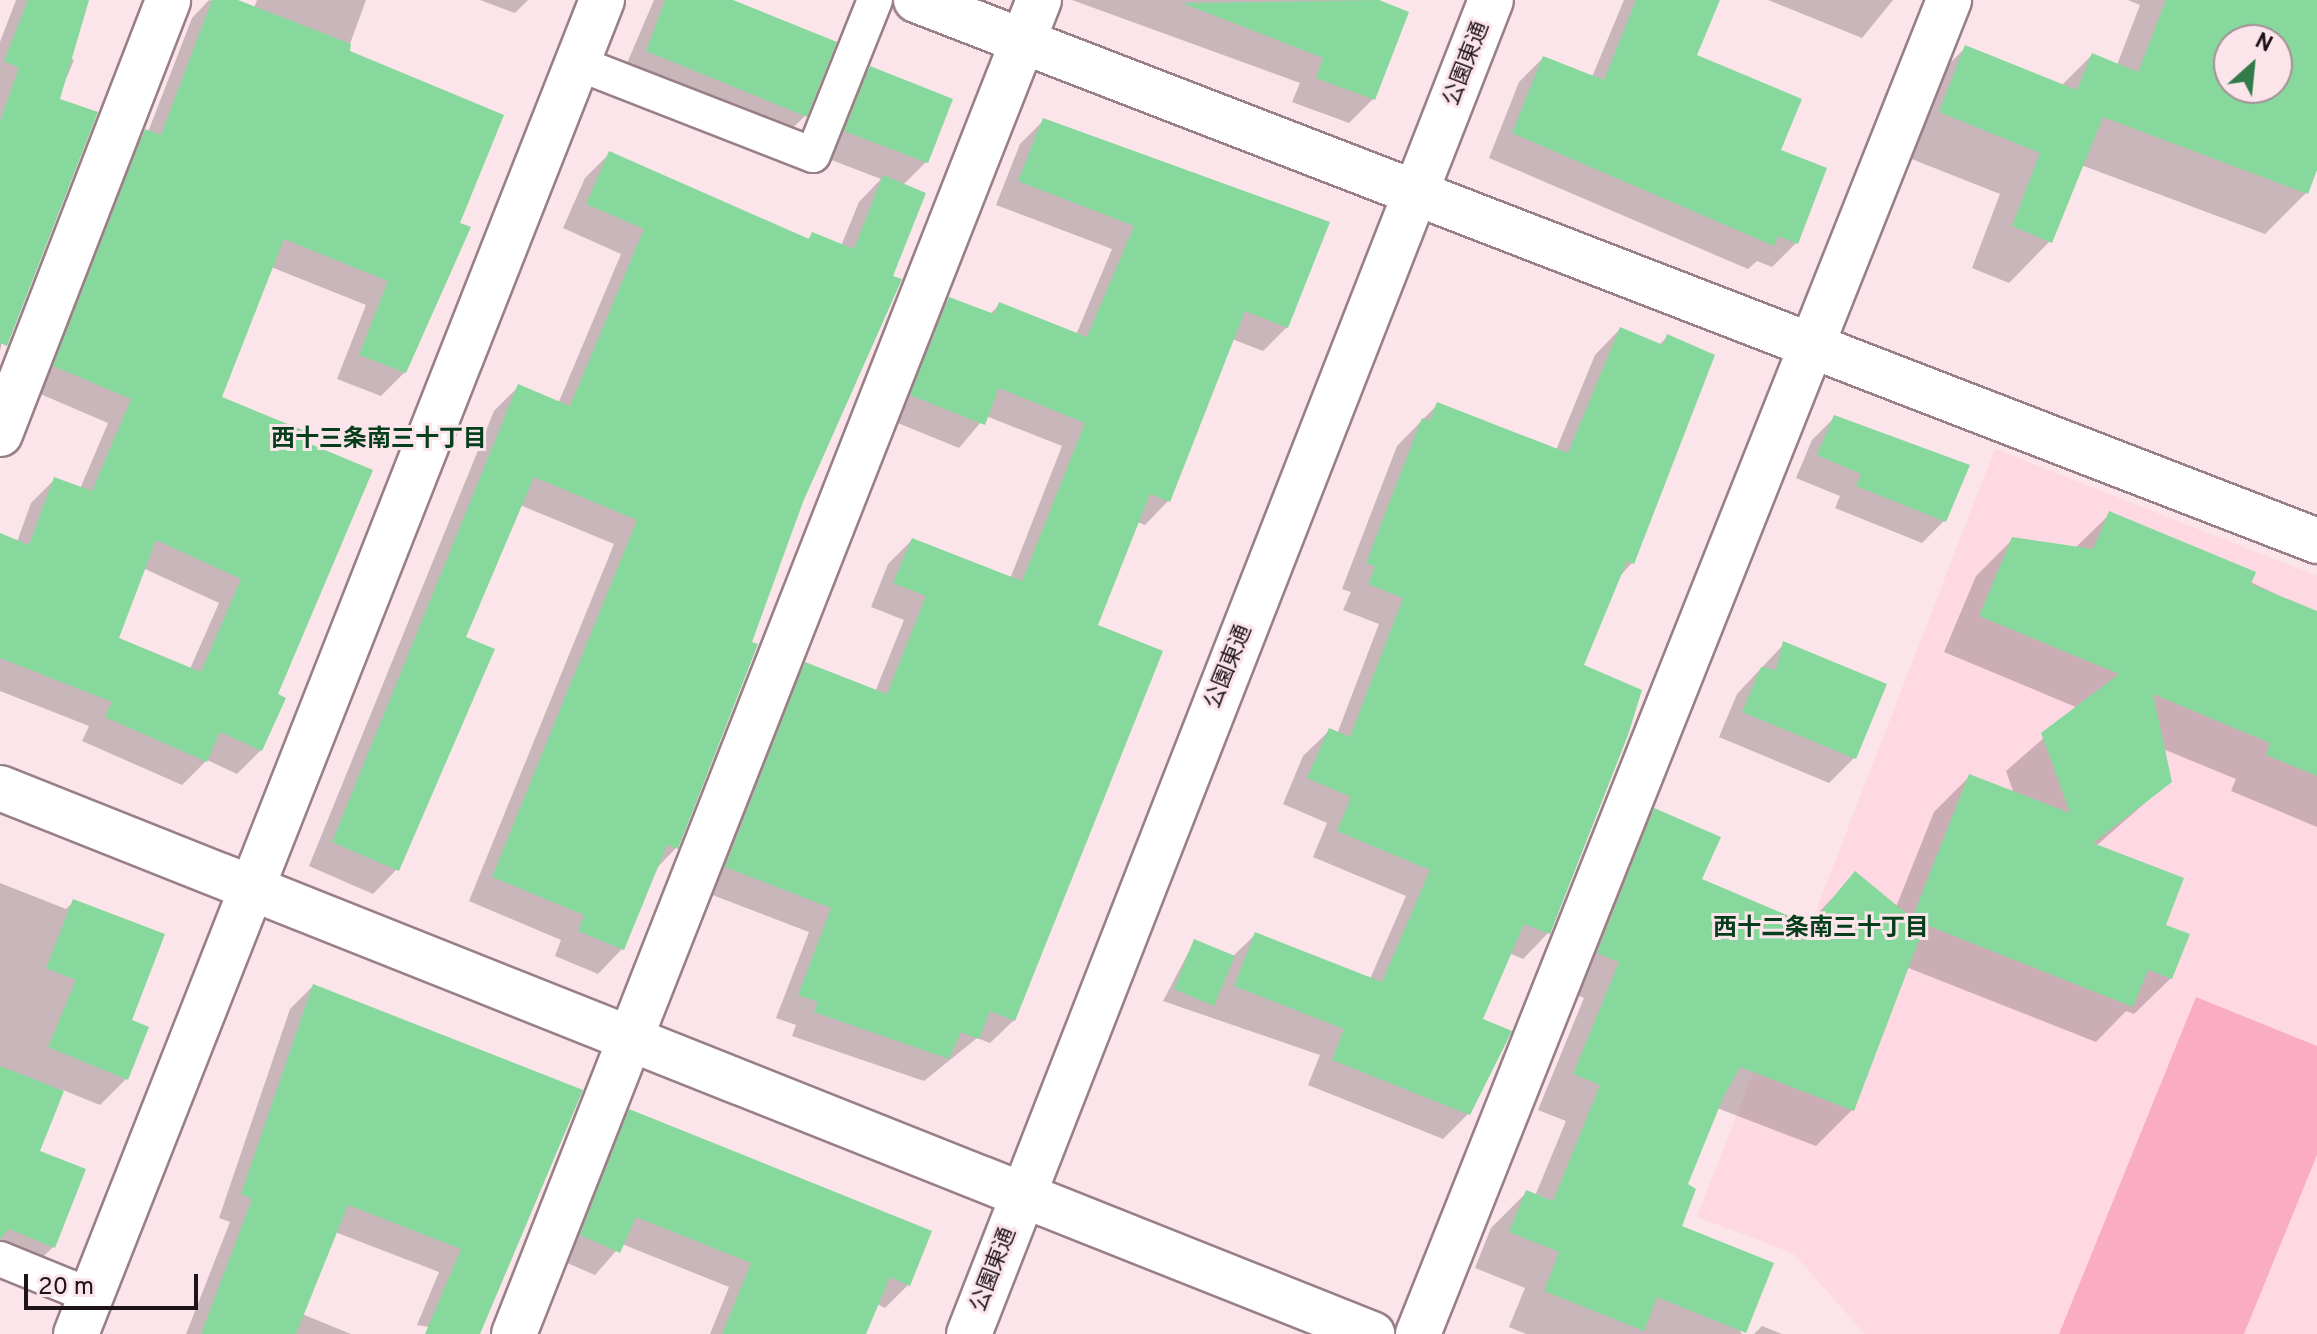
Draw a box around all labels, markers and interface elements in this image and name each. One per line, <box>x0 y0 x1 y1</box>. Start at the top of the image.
street label: 公園東通 <box>1439 18 1495 110</box>
north arrow <box>2213 24 2293 104</box>
text: N <box>2250 28 2276 60</box>
district label: 西十三条南三十丁目 <box>271 427 487 455</box>
street label: 公園東通 <box>1200 621 1258 713</box>
district label: 西十二条南三十丁目 <box>1713 916 1929 944</box>
street label: 公園東通 <box>966 1224 1022 1316</box>
scale bar <box>28 1258 202 1308</box>
text: 20 m <box>38 1273 94 1303</box>

